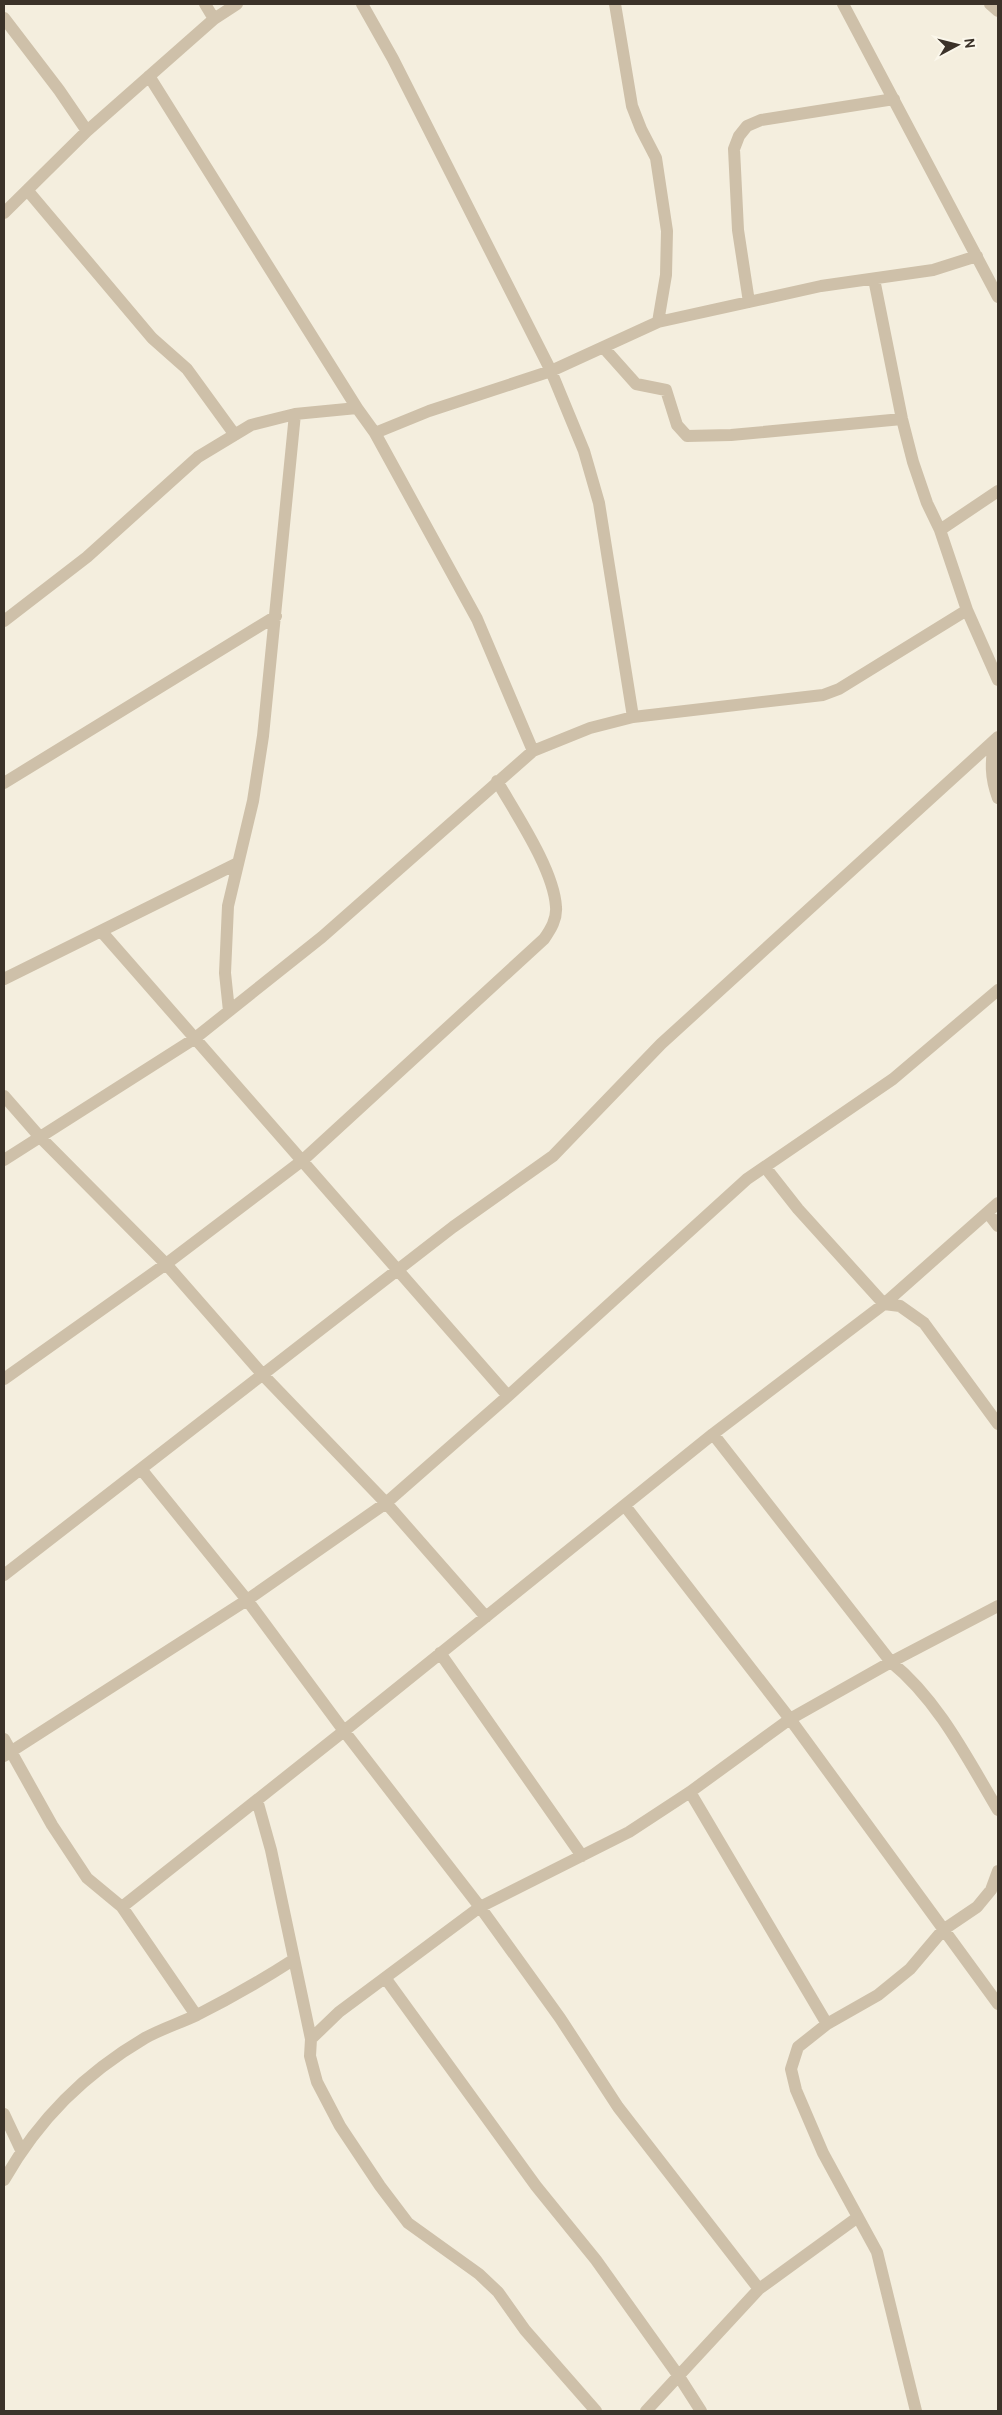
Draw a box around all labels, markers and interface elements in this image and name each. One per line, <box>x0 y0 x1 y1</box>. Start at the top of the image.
north arrow <box>932 20 982 70</box>
text: N <box>960 37 979 49</box>

